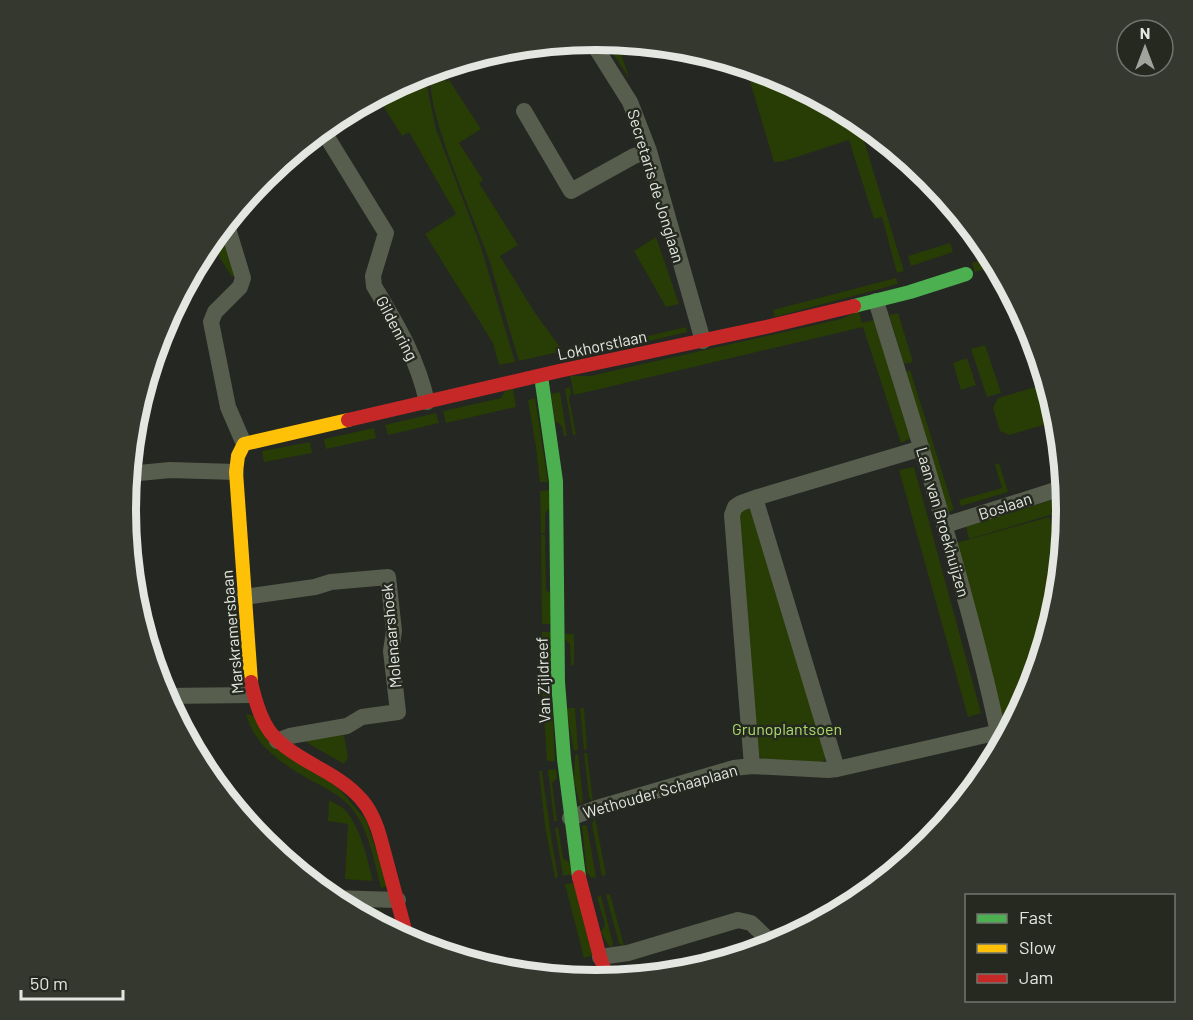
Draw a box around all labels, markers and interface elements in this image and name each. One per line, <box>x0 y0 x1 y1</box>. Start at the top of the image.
north arrow <box>1115 18 1175 78</box>
text: N <box>1140 23 1150 42</box>
street label: Secretaris de Jonglaan <box>624 107 689 265</box>
street label: Gildenring <box>372 292 422 363</box>
street label: Lokhorstlaan <box>555 326 648 363</box>
street label: Laan van Broekhuijzen <box>913 445 974 599</box>
street label: Boslaan <box>976 488 1034 523</box>
street label: Marskramersbaan <box>217 569 246 695</box>
street label: Molenaarshoek <box>376 583 405 689</box>
street label: Van Zijldreef <box>531 636 553 723</box>
park label: Grunoplantsoen <box>732 719 842 738</box>
street label: Wethouder Schaaplaan <box>580 759 739 822</box>
legend <box>965 894 1175 1002</box>
text: Fast <box>1019 906 1053 928</box>
text: Slow <box>1019 936 1056 958</box>
scale bar <box>21 963 123 1001</box>
text: Jam <box>1019 966 1053 988</box>
text: 50 m <box>30 972 68 994</box>

